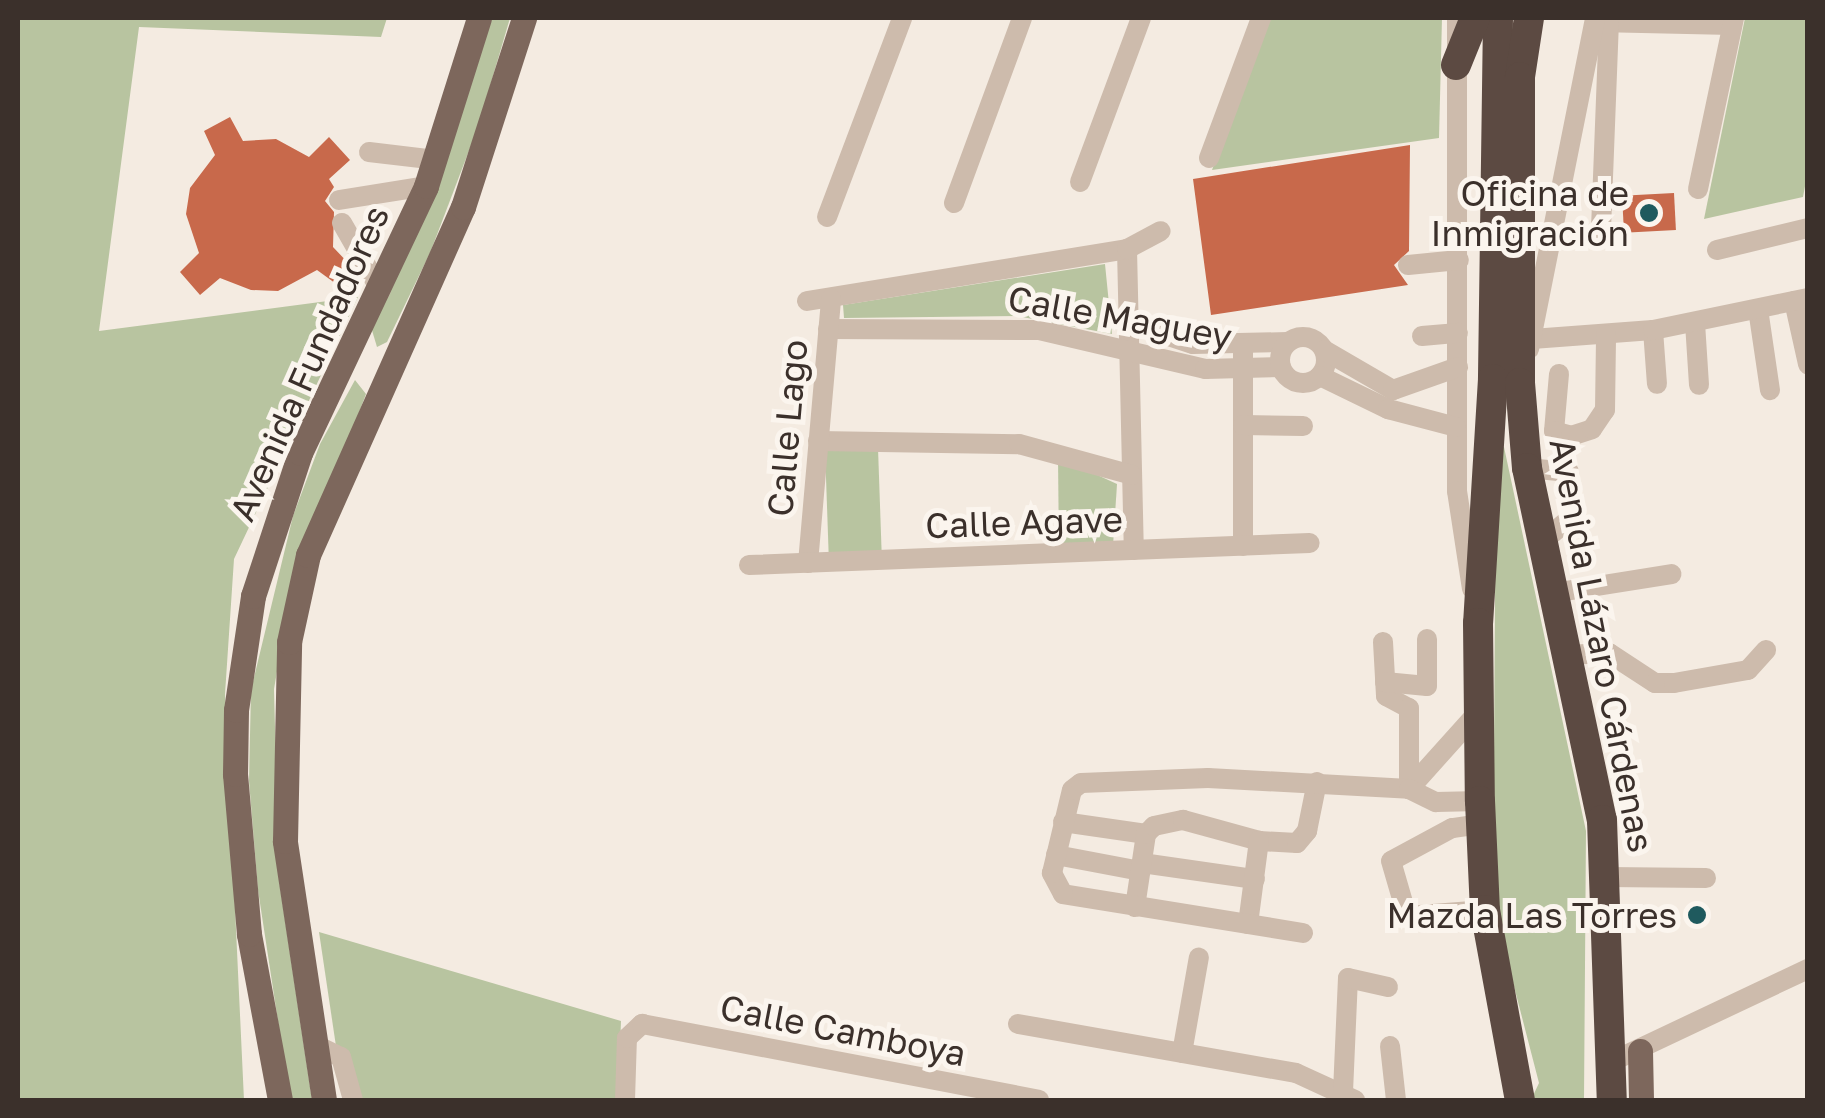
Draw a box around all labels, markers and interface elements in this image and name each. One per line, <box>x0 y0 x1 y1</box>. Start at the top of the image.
place label: Oficina de Inmigración <box>1431 172 1629 254</box>
street label: Avenida Fundadores <box>220 199 398 527</box>
marker: Oficina de Inmigración <box>1638 202 1660 224</box>
street label: Calle Maguey <box>1005 277 1235 357</box>
street label: Calle Lago <box>758 338 816 518</box>
street label: Avenida Lázaro Cárdenas <box>1541 434 1663 856</box>
street label: Calle Agave <box>925 498 1123 546</box>
place label: Mazda Las Torres <box>1387 894 1677 936</box>
marker: Mazda Las Torres <box>1686 904 1708 926</box>
street label: Calle Camboya <box>717 986 969 1074</box>

